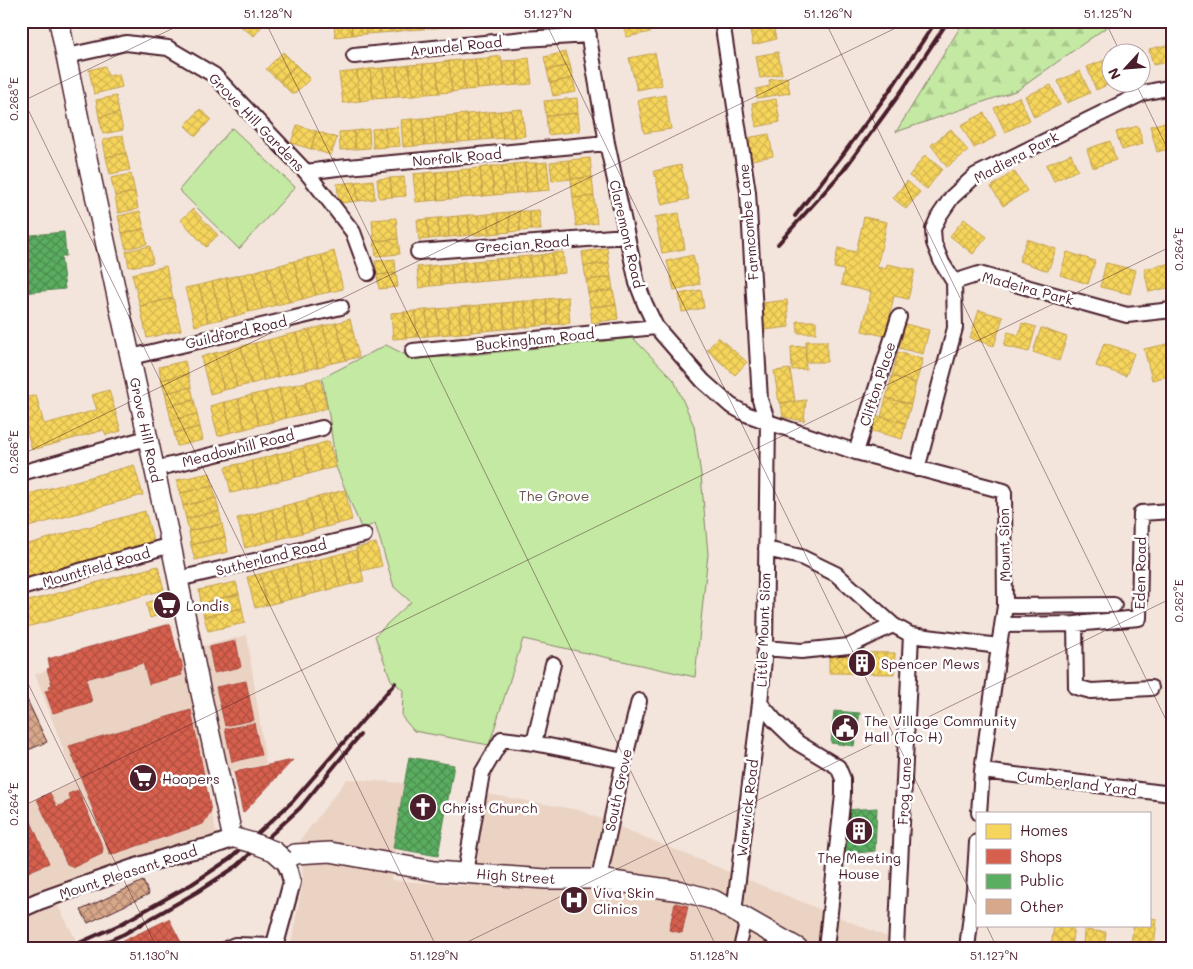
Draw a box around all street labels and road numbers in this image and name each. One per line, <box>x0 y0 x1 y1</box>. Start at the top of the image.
street label: Arundel Road <box>409 32 503 60</box>
street label: Grove Hill Gardens <box>205 69 309 175</box>
street label: Madiera Park <box>970 127 1062 187</box>
street label: Norfolk Road <box>411 144 503 170</box>
street label: Farmcombe Lane <box>733 163 763 281</box>
street label: Claremont Road <box>605 178 649 290</box>
street label: Grecian Road <box>474 231 570 257</box>
street label: Madeira Park <box>980 267 1076 309</box>
street label: Guildford Road <box>183 311 289 353</box>
street label: Buckingham Road <box>475 323 595 355</box>
street label: Clifton Place <box>854 339 900 429</box>
street label: Grove Hill Road <box>126 376 166 484</box>
street label: Meadowhill Road <box>180 425 296 471</box>
street label: Mount Sion <box>994 508 1014 582</box>
street label: Sutherland Road <box>214 534 328 580</box>
street label: Eden Road <box>1130 536 1150 610</box>
street label: Mountfield Road <box>40 543 152 591</box>
street label: Little Mount Sion <box>752 573 774 687</box>
street label: South Grove <box>600 747 636 833</box>
street label: Frog Lane <box>893 756 915 826</box>
street label: Warwick Road <box>732 758 762 858</box>
street label: Cumberland Yard <box>1016 766 1138 800</box>
street label: Mount Pleasant Road <box>57 841 199 903</box>
street label: High Street <box>476 864 556 888</box>

